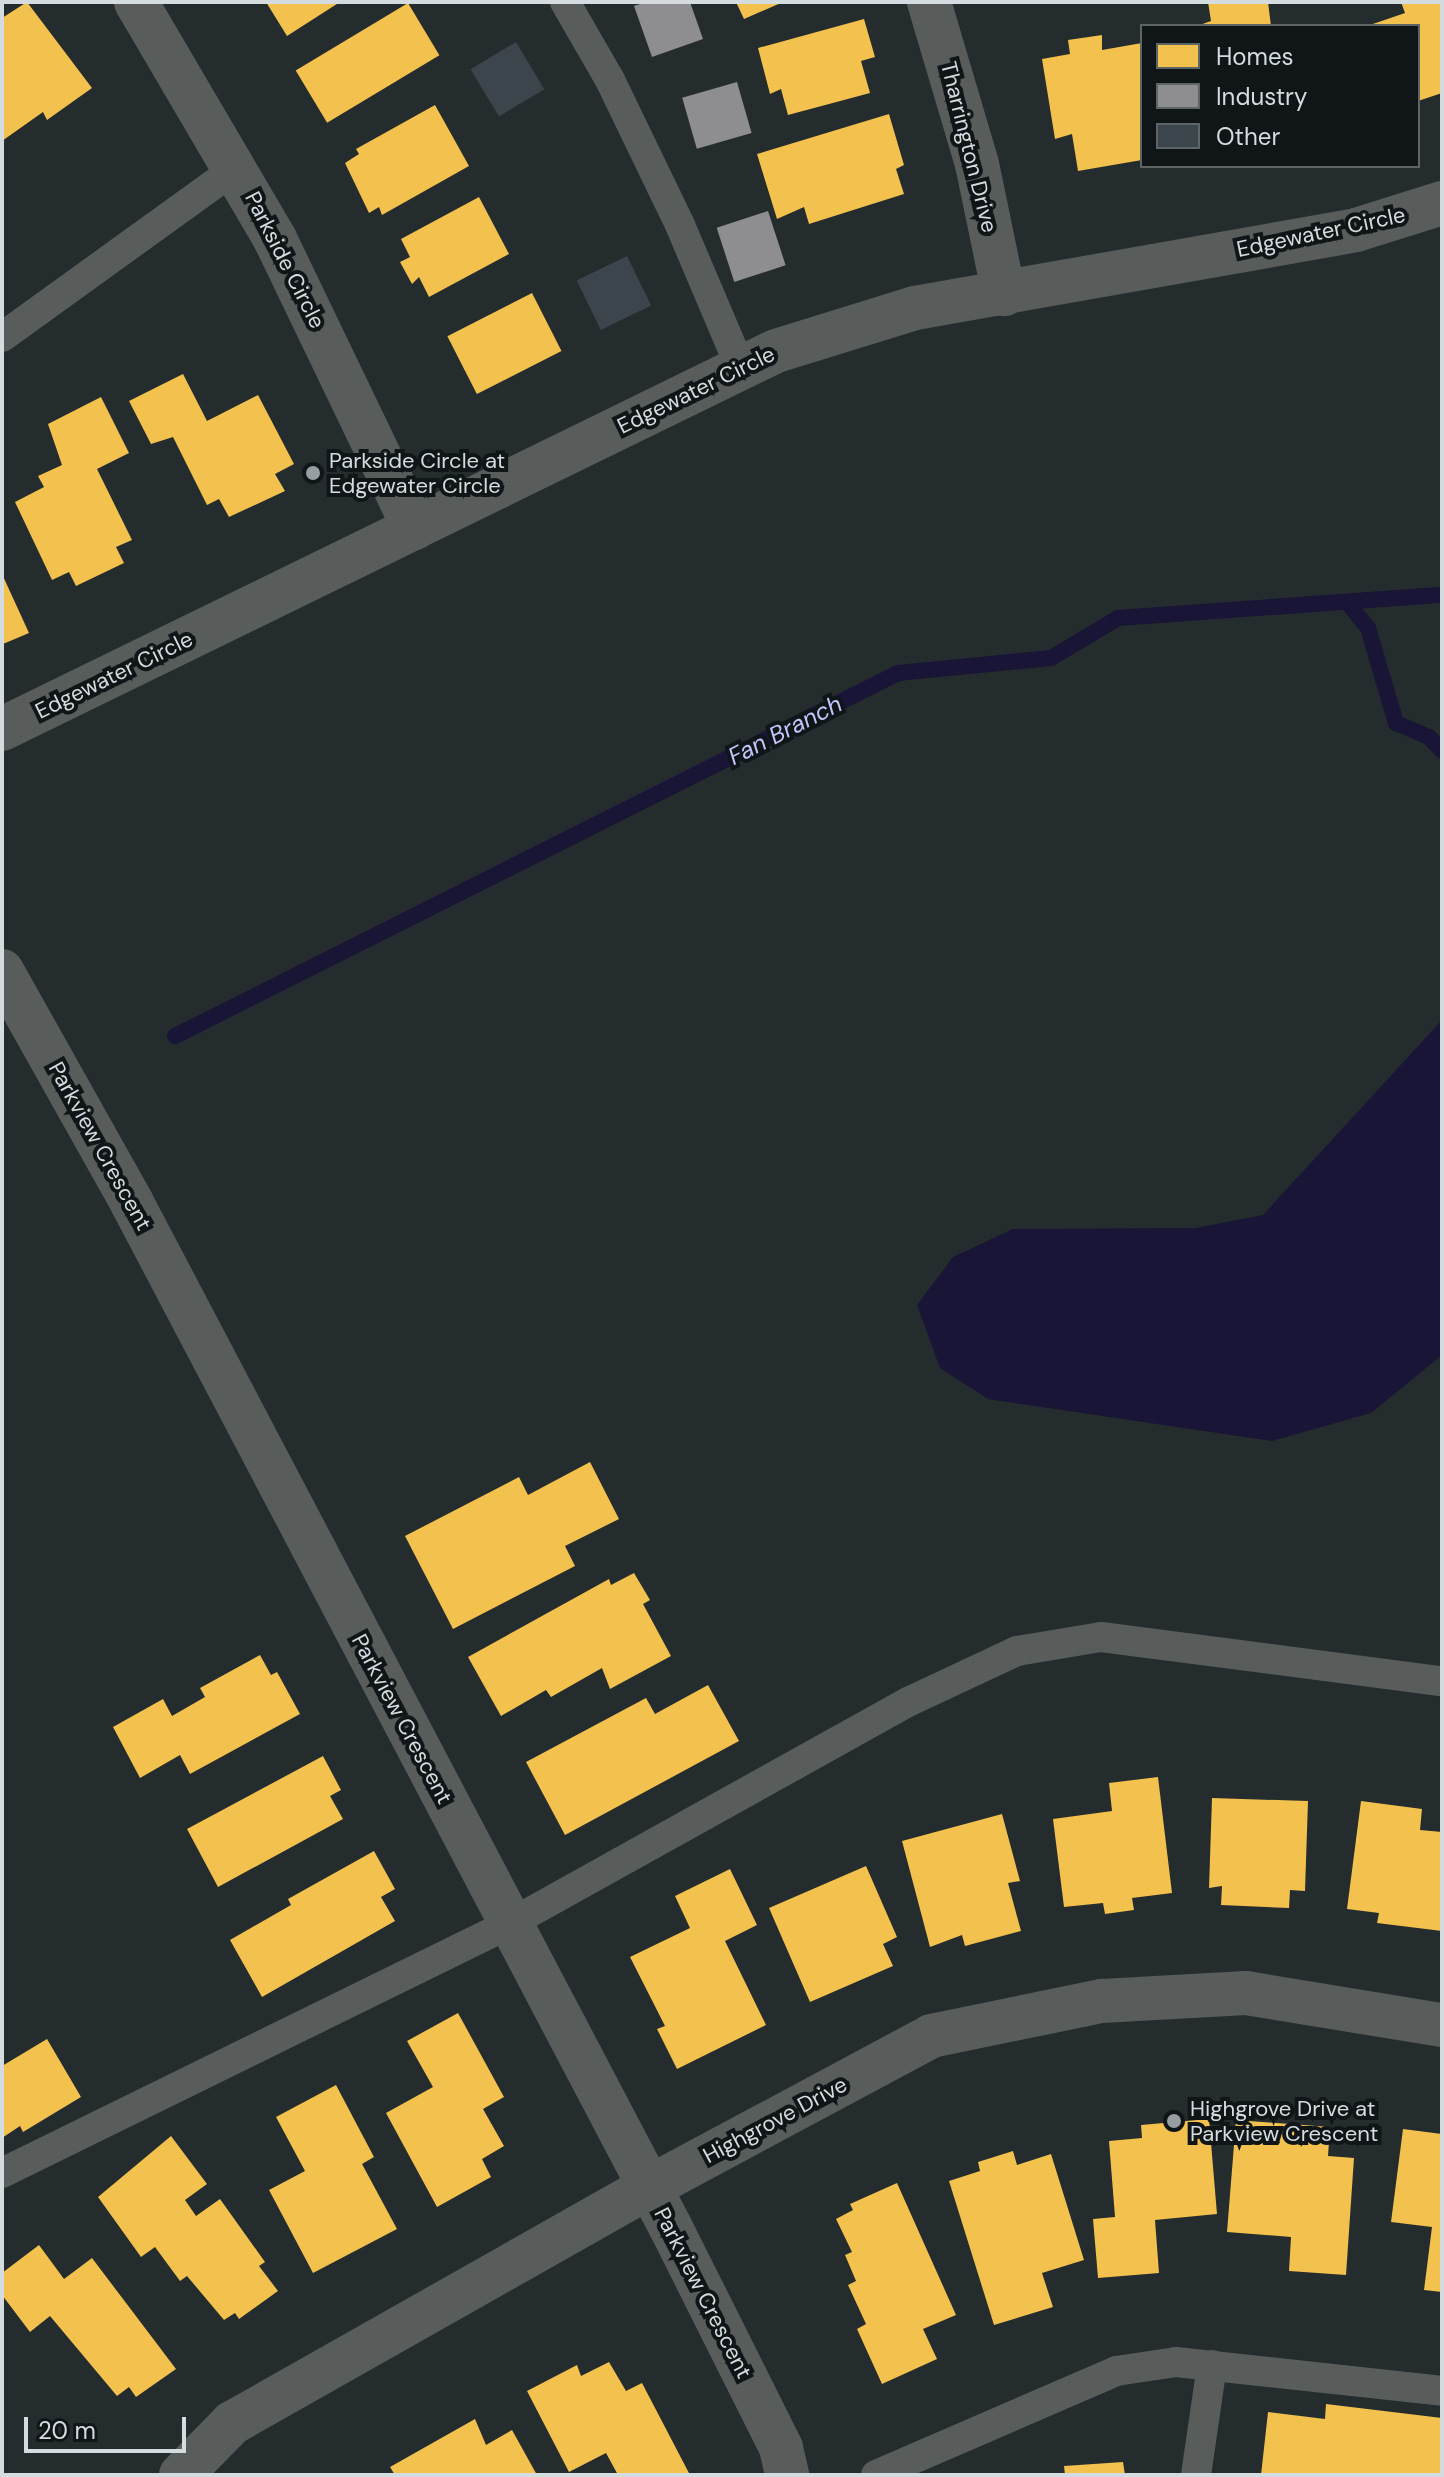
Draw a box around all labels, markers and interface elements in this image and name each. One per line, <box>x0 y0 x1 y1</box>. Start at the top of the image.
legend <box>1140 24 1420 168</box>
text: Homes <box>1216 41 1294 72</box>
street label: Tharrington Drive <box>935 59 1003 235</box>
text: Industry <box>1216 81 1307 112</box>
text: Other <box>1216 121 1280 152</box>
street label: Parkside Circle <box>239 187 331 333</box>
street label: Edgewater Circle <box>1234 201 1408 263</box>
street label: Edgewater Circle <box>613 340 779 440</box>
place label: Parkside Circle at Edgewater Circle <box>329 447 505 498</box>
marker: Parkside Circle at Edgewater Circle <box>304 464 322 482</box>
street label: Edgewater Circle <box>31 625 197 725</box>
water label: Fan Branch <box>723 689 847 771</box>
street label: Parkview Crescent <box>43 1057 157 1235</box>
street label: Parkview Crescent <box>346 1630 458 1808</box>
street label: Highgrove Drive <box>699 2071 851 2169</box>
place label: Highgrove Drive at Parkview Crescent <box>1190 2095 1378 2146</box>
marker: Highgrove Drive at Parkview Crescent <box>1165 2112 1183 2130</box>
street label: Parkview Crescent <box>648 2203 758 2383</box>
scale bar <box>28 2401 190 2451</box>
text: 20 m <box>38 2415 96 2446</box>

